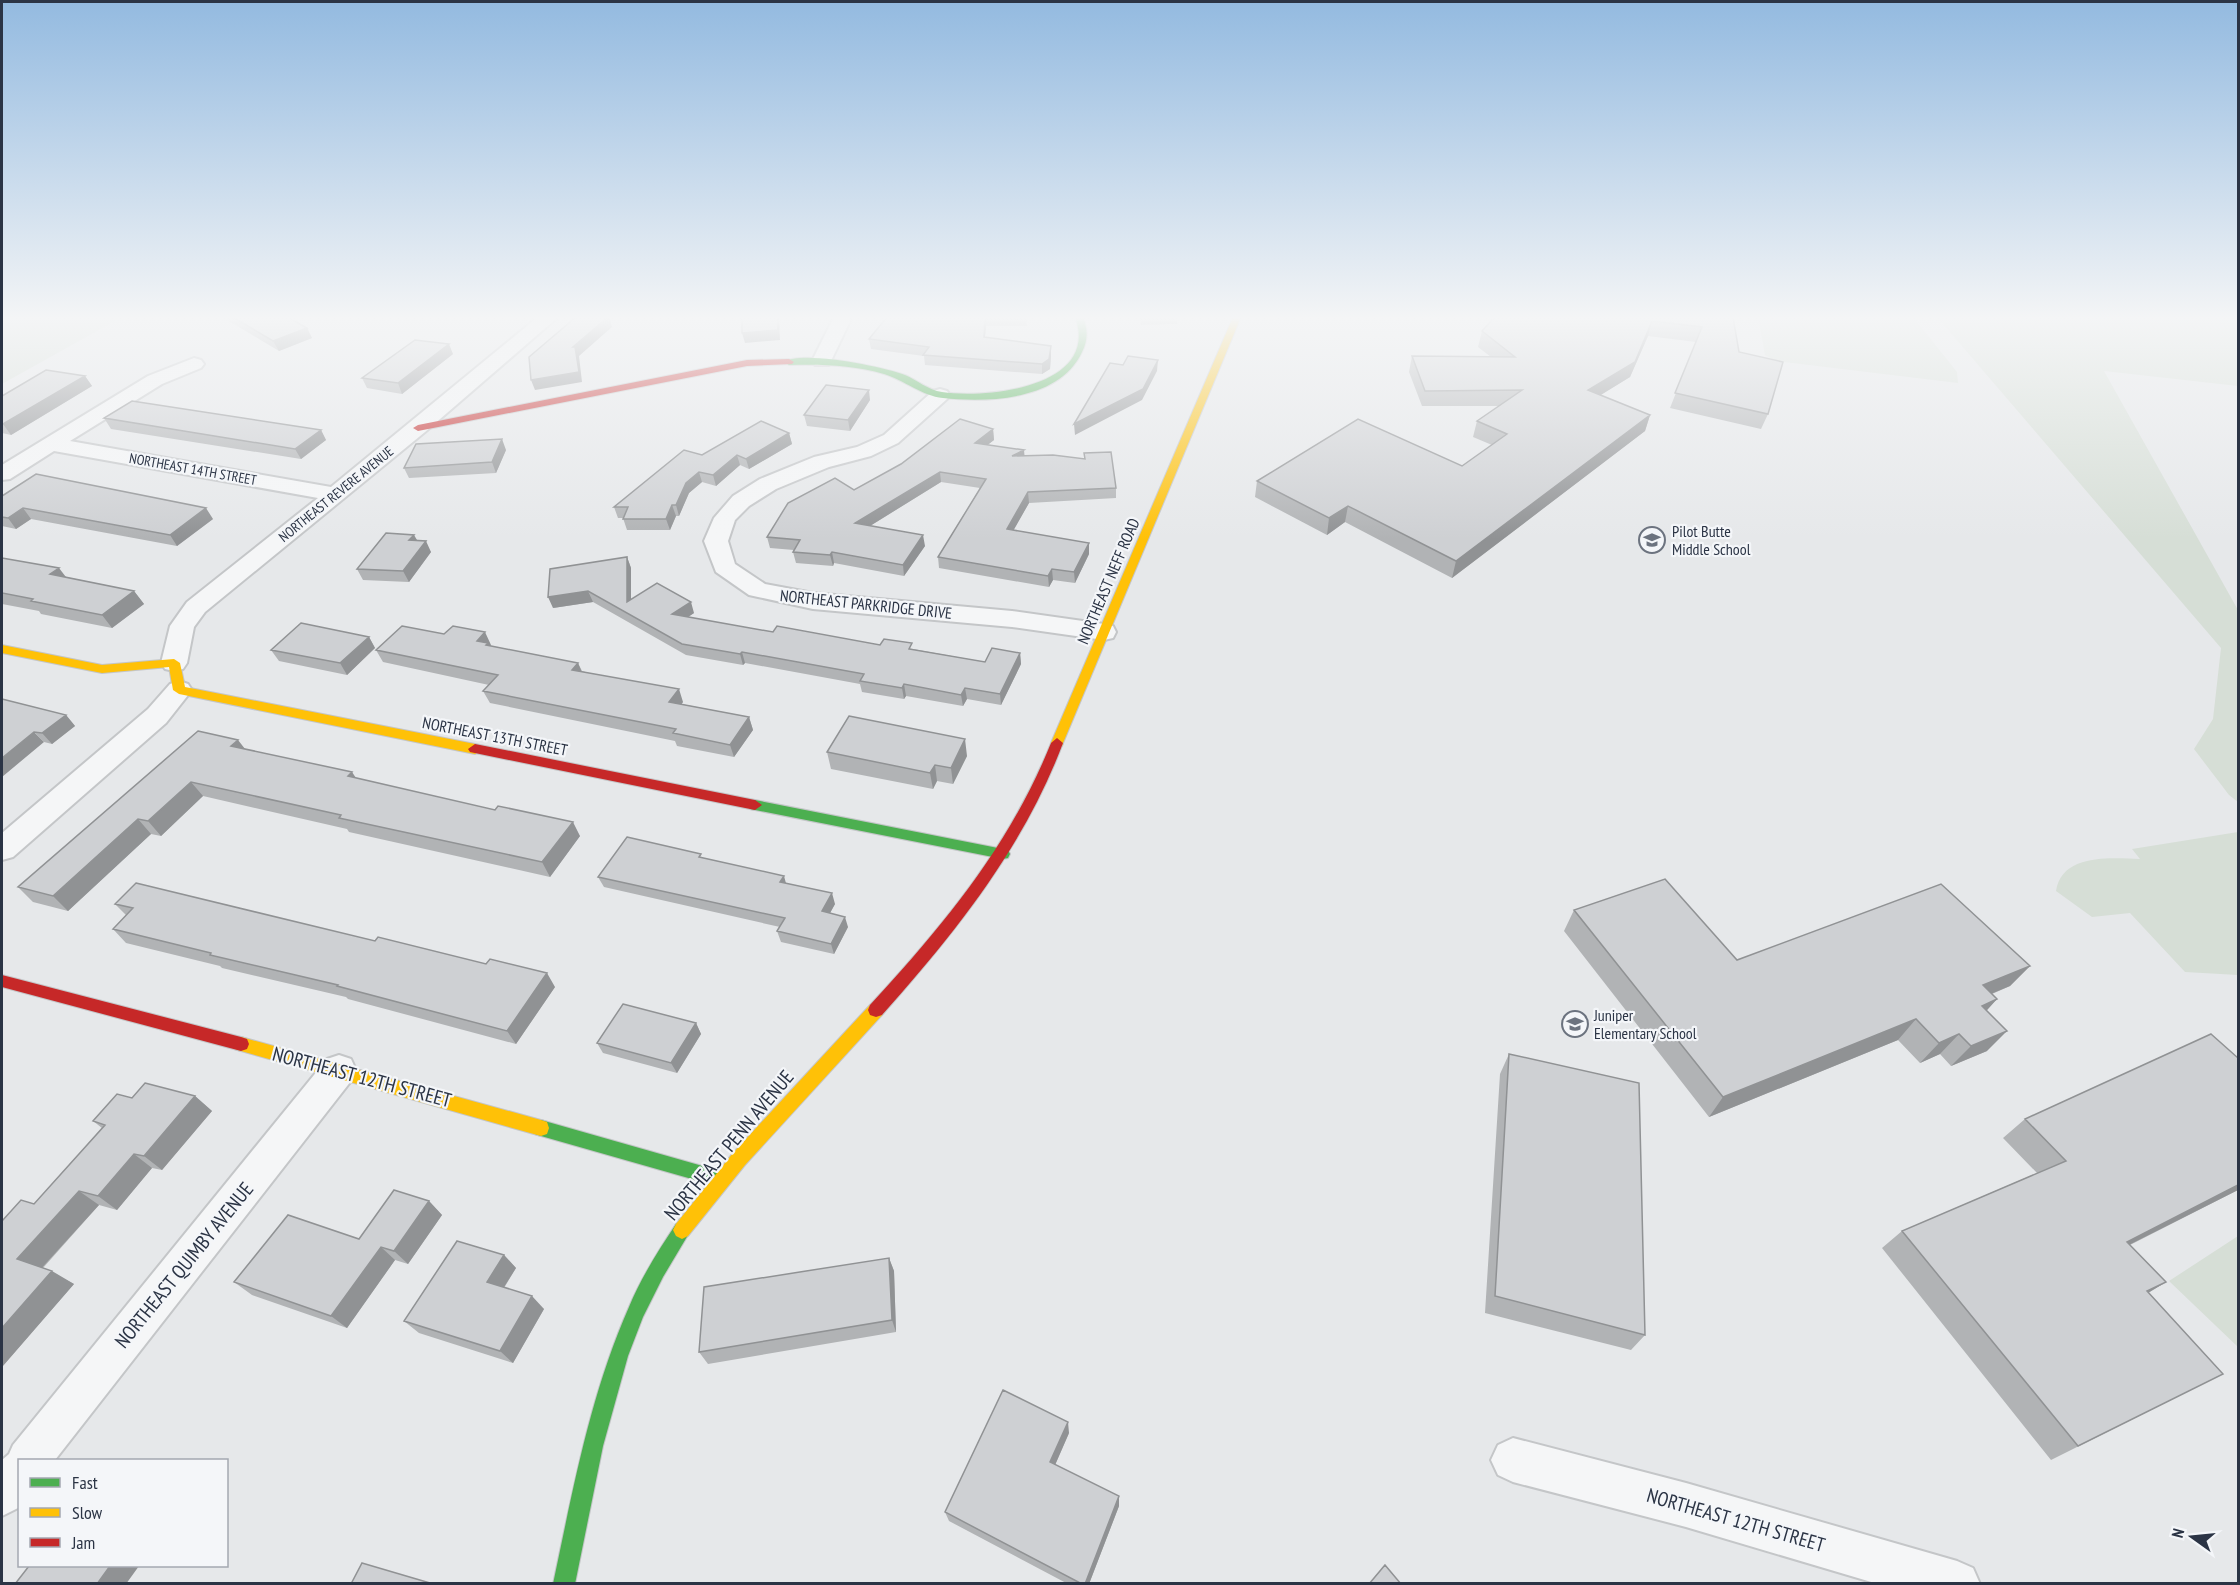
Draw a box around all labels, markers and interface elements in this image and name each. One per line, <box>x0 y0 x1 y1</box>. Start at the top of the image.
street label: NORTHEAST REVERE AVENUE <box>275 442 397 546</box>
street label: NORTHEAST 14TH STREET <box>128 449 259 489</box>
street label: NORTHEAST NEFF ROAD <box>1072 515 1144 647</box>
place label: Pilot Butte Middle School <box>1672 521 1751 559</box>
school or university icon: Pilot Butte Middle School <box>1637 525 1667 555</box>
street label: NORTHEAST PARKRIDGE DRIVE <box>779 585 953 623</box>
street label: NORTHEAST 13TH STREET <box>421 712 569 760</box>
place label: Juniper Elementary School <box>1593 1005 1697 1043</box>
school or university icon: Juniper Elementary School <box>1560 1009 1590 1039</box>
street label: NORTHEAST 12TH STREET <box>270 1041 454 1113</box>
street label: NORTHEAST PENN AVENUE <box>659 1065 799 1225</box>
street label: NORTHEAST QUIMBY AVENUE <box>109 1177 259 1353</box>
legend <box>18 1459 228 1567</box>
text: Fast <box>72 1471 98 1494</box>
street label: NORTHEAST 12TH STREET <box>1644 1482 1828 1558</box>
text: Slow <box>72 1501 103 1524</box>
north arrow <box>2162 1507 2222 1567</box>
text: N <box>2167 1526 2188 1540</box>
text: Jam <box>71 1531 95 1554</box>

